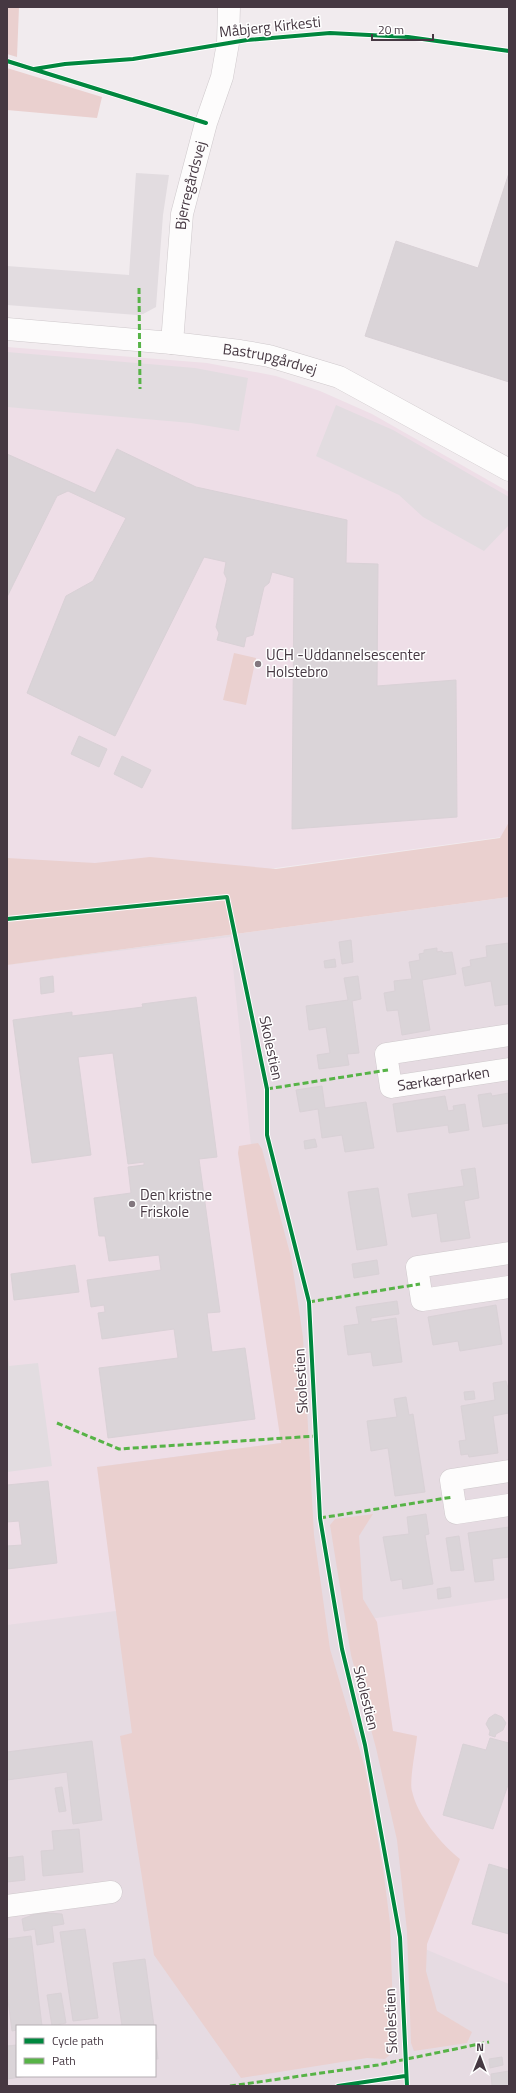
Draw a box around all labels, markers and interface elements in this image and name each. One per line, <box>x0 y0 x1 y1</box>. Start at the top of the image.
street label: Måbjerg Kirkesti <box>218 10 322 43</box>
scale bar <box>372 16 433 42</box>
text: 20 m <box>378 20 404 39</box>
street label: Bjerregårdsvej <box>169 138 212 231</box>
street label: Bastrupgårdvej <box>222 337 320 381</box>
place label: UCH -Uddannelsescenter Holstebro <box>266 643 426 683</box>
marker: UCH -Uddannelsescenter Holstebro <box>253 659 263 669</box>
street label: Skolestien <box>253 1014 290 1082</box>
street label: Særkærparken <box>396 1060 491 1097</box>
place label: Den kristne Friskole <box>140 1183 212 1223</box>
marker: Den kristne Friskole <box>127 1199 137 1209</box>
street label: Skolestien <box>287 1348 314 1414</box>
street label: Skolestien <box>347 1663 386 1732</box>
street label: Skolestien <box>378 1988 403 2054</box>
legend <box>16 2025 156 2077</box>
text: Cycle path <box>52 2031 104 2050</box>
north arrow <box>460 2037 500 2077</box>
text: N <box>476 2039 484 2055</box>
text: Path <box>52 2051 76 2070</box>

